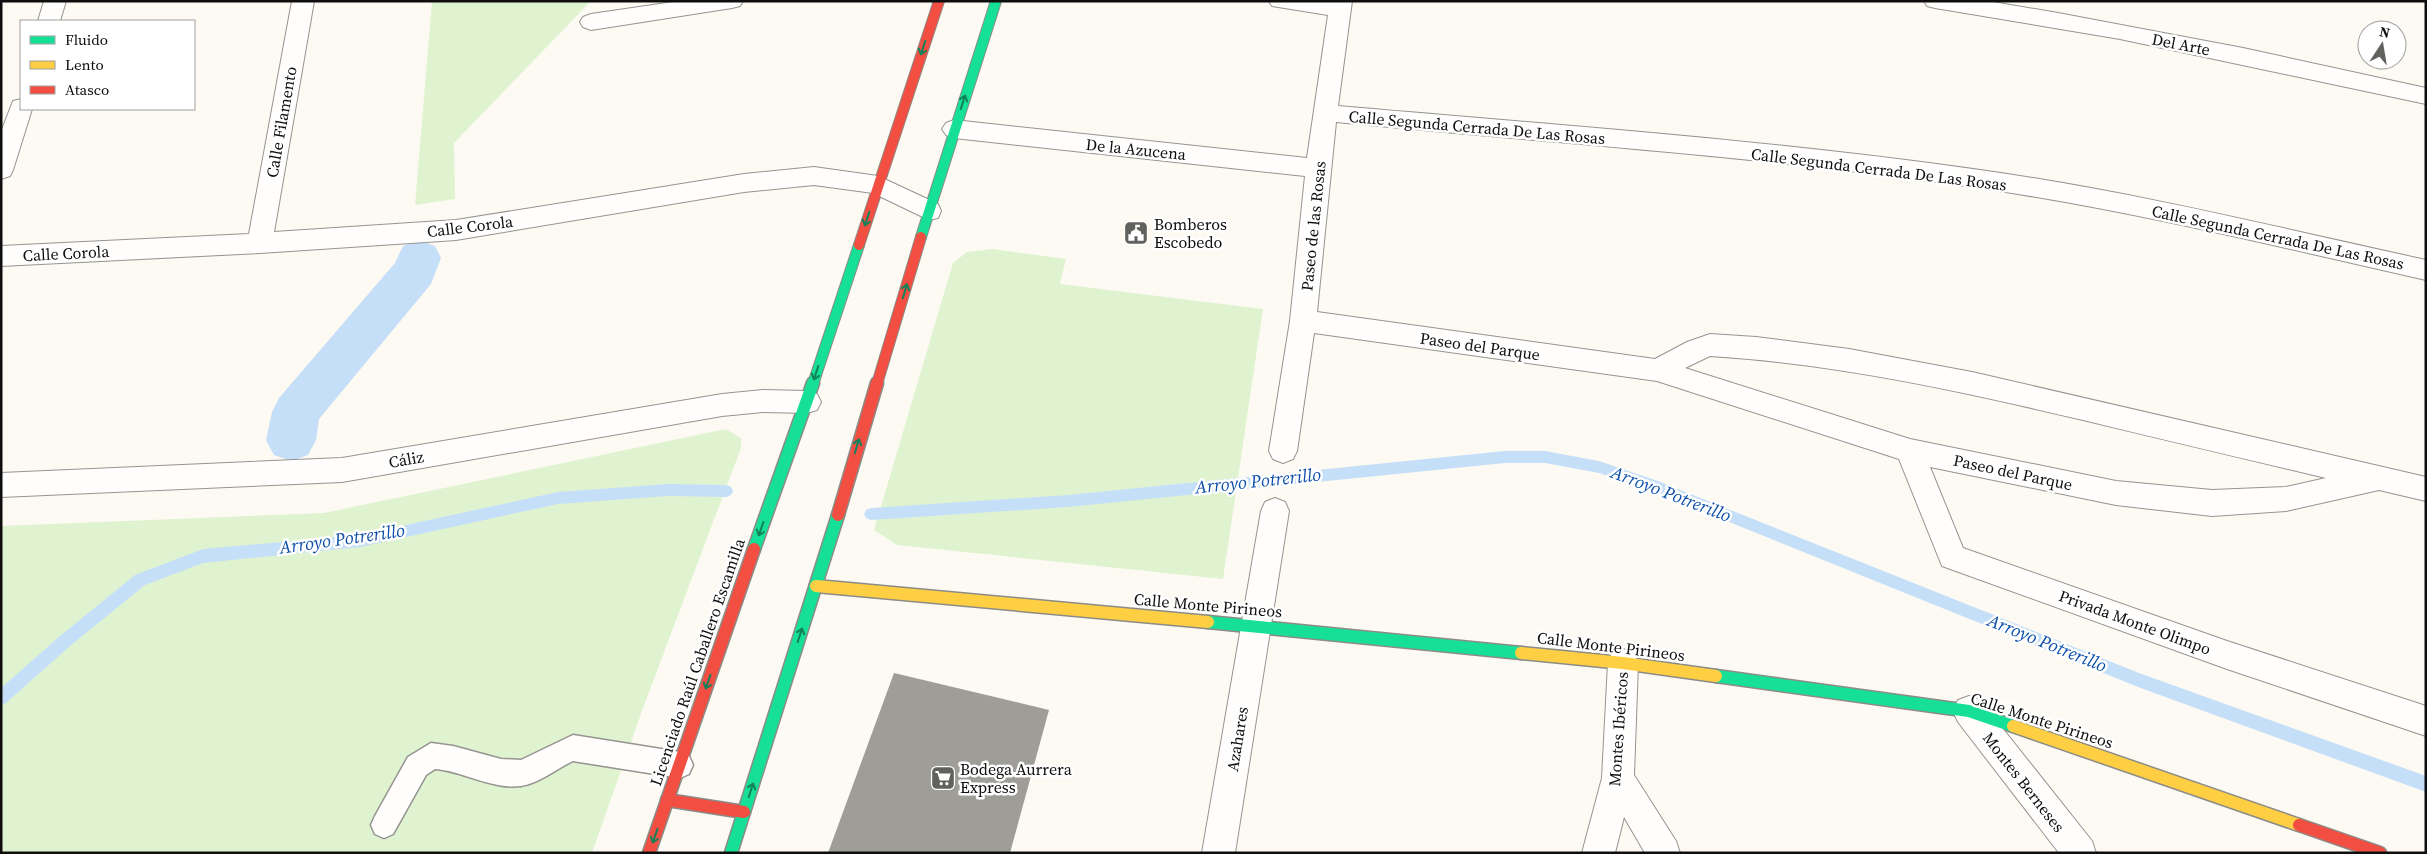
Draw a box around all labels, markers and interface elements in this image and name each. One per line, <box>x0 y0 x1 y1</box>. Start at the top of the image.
legend <box>20 20 195 110</box>
north arrow <box>2357 20 2407 70</box>
text: N <box>2378 21 2392 43</box>
street label: Del Arte <box>2150 28 2212 60</box>
text: Fluido <box>65 29 108 50</box>
one-way arrow <box>918 39 928 55</box>
text: Lento <box>65 54 104 75</box>
street label: Calle Filamento <box>260 65 302 179</box>
text: Atasco <box>65 79 109 100</box>
one-way arrow <box>959 95 968 111</box>
street label: Calle Segunda Cerrada De Las Rosas <box>1348 105 1606 149</box>
street label: De la Azucena <box>1085 133 1188 165</box>
street label: Calle Segunda Cerrada De Las Rosas <box>1750 142 2008 196</box>
street label: Paseo de las Rosas <box>1295 160 1331 292</box>
street label: Calle Segunda Cerrada De Las Rosas <box>2150 199 2406 275</box>
street label: Calle Corola <box>426 210 515 242</box>
one-way arrow <box>862 210 872 226</box>
place label: Bomberos Escobedo <box>1154 213 1227 253</box>
public building icon: Bomberos Escobedo <box>1123 220 1149 246</box>
street label: Calle Corola <box>22 240 111 266</box>
one-way arrow <box>900 283 910 299</box>
street label: Paseo del Parque <box>1419 327 1541 365</box>
one-way arrow <box>811 365 821 381</box>
one-way arrow <box>853 439 862 455</box>
street label: Cáliz <box>387 445 425 473</box>
street label: Paseo del Parque <box>1951 449 2075 495</box>
water label: Arroyo Potrerillo <box>1607 459 1735 528</box>
water label: Arroyo Potrerillo <box>1193 461 1322 500</box>
water label: Arroyo Potrerillo <box>277 517 406 560</box>
one-way arrow <box>756 520 765 536</box>
street label: Licenciado Raúl Caballero Escamilla <box>644 535 750 789</box>
street label: Privada Monte Olimpo <box>2056 584 2214 660</box>
street label: Calle Monte Pirineos <box>1133 588 1283 622</box>
water label: Arroyo Potrerillo <box>1983 607 2111 678</box>
street label: Calle Monte Pirineos <box>1536 626 1686 666</box>
one-way arrow <box>796 627 806 643</box>
street label: Montes Ibéricos <box>1603 671 1633 787</box>
one-way arrow <box>703 674 712 689</box>
street label: Calle Monte Pirineos <box>1968 687 2116 753</box>
street label: Azahares <box>1221 705 1253 773</box>
street label: Montes Berneses <box>1978 727 2070 837</box>
place label: Bodega Aurrera Express <box>960 758 1073 798</box>
supermarket icon: Bodega Aurrera Express <box>930 765 956 791</box>
one-way arrow <box>747 782 756 798</box>
one-way arrow <box>649 827 659 843</box>

